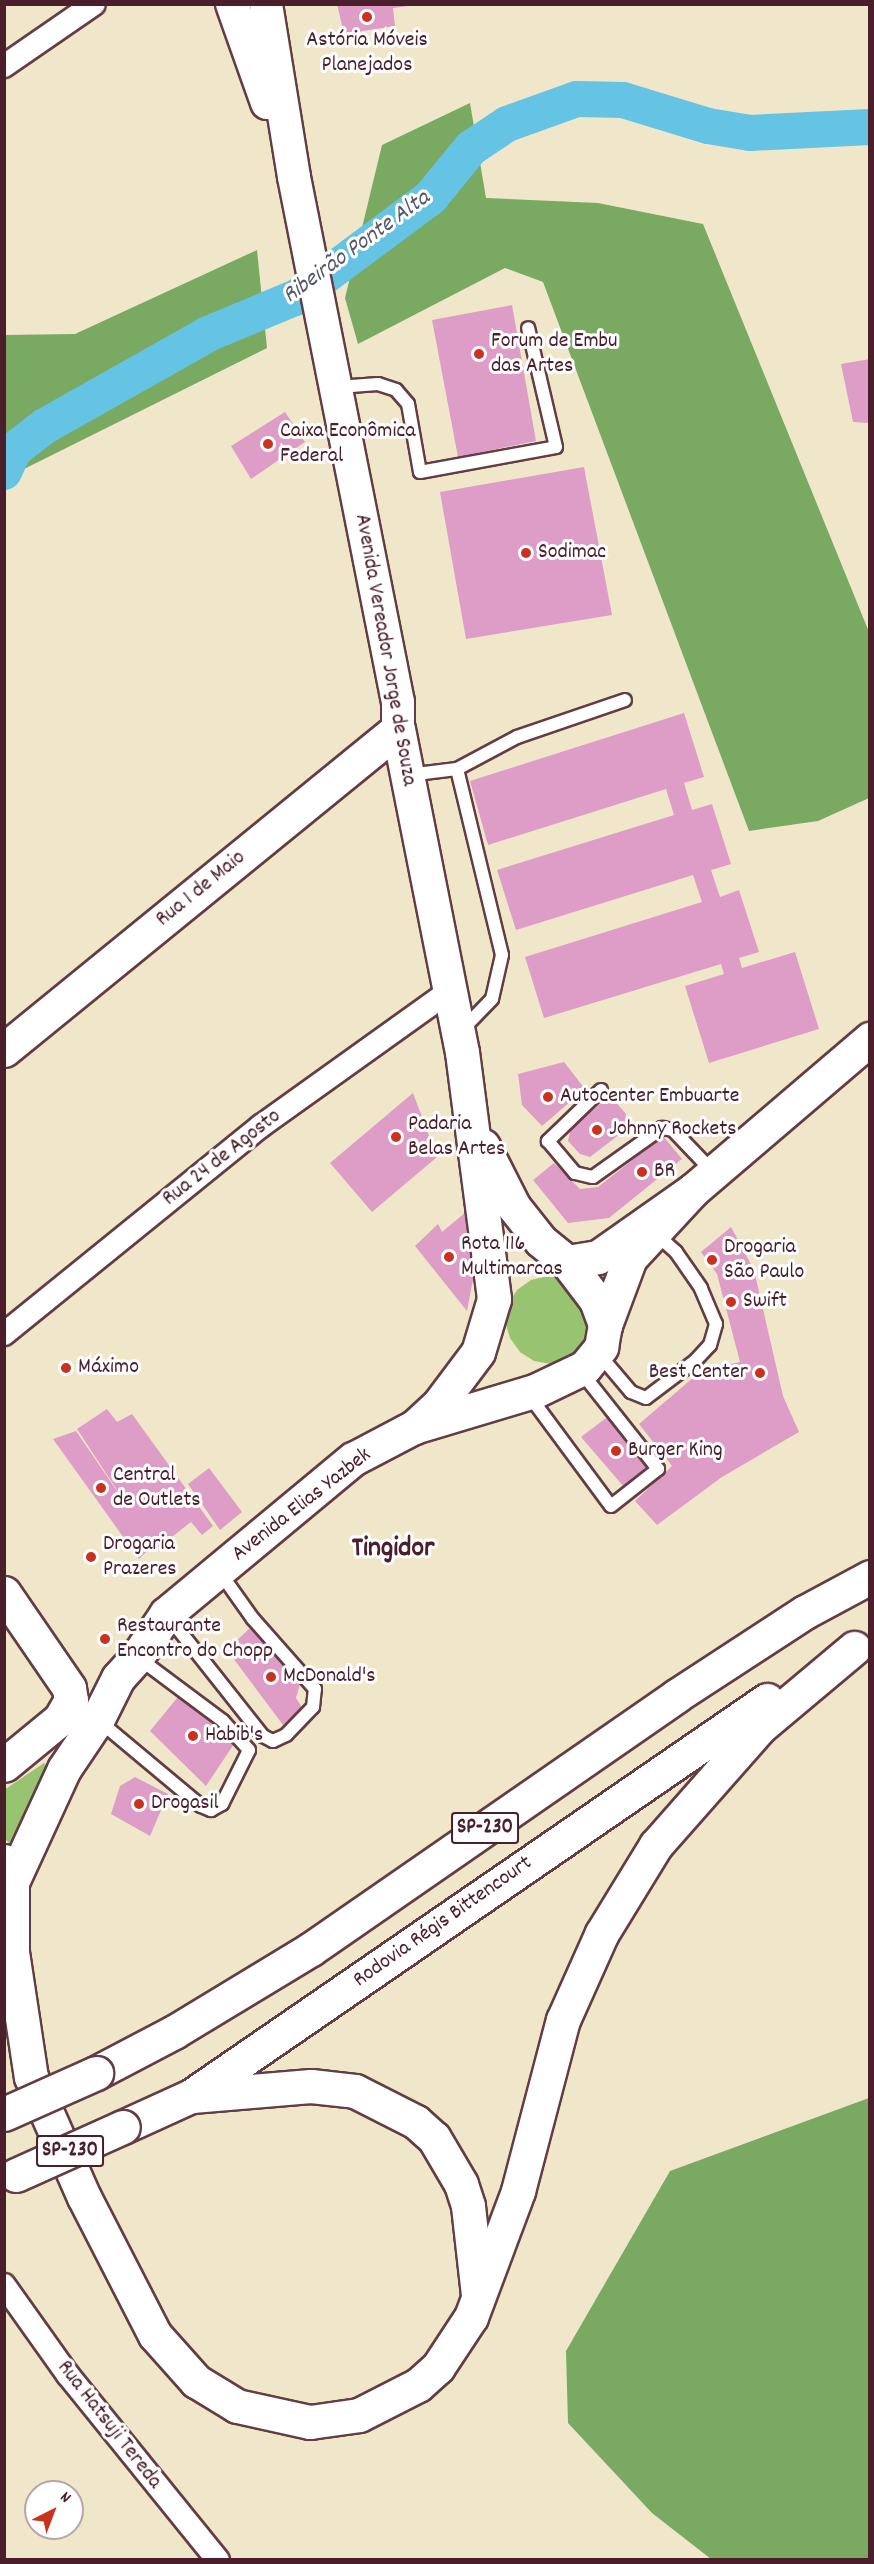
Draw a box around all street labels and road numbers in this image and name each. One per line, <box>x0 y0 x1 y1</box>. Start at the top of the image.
street label: Avenida Vereador Jorge de Souza <box>348 512 422 788</box>
street label: Rua 1 de Maio <box>151 845 251 933</box>
street label: Rua 24 de Agosto <box>158 1104 286 1212</box>
street label: Avenida Elias Yazbek <box>227 1442 377 1568</box>
road number: SP-230 <box>450 1810 520 1846</box>
street label: Rodovia Régis Bittencourt <box>348 1850 538 1994</box>
road number: SP-230 <box>36 2133 104 2169</box>
street label: Rua Hatsuji Tereda <box>51 2355 167 2495</box>

